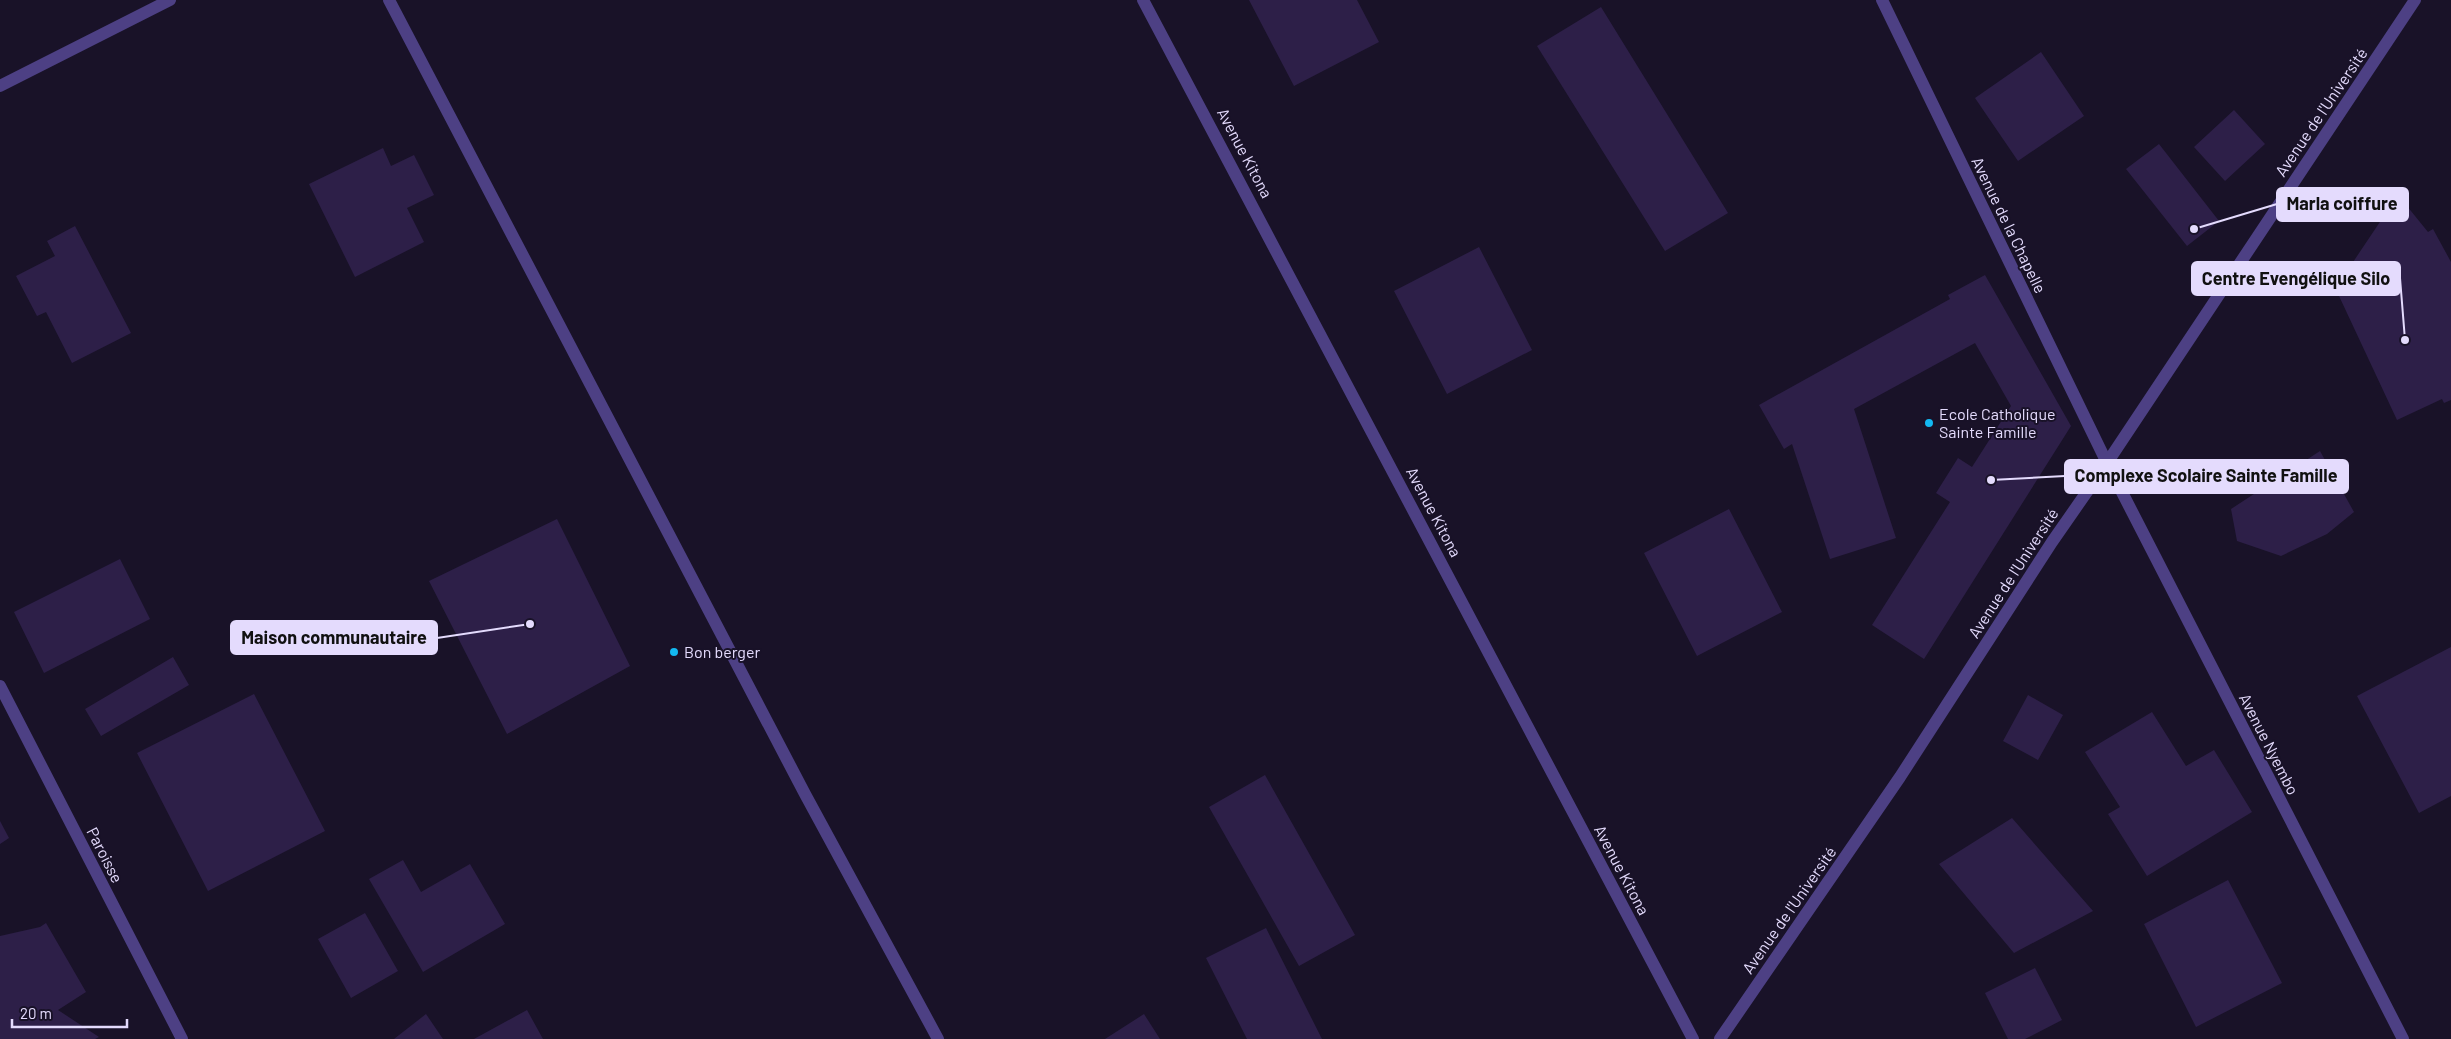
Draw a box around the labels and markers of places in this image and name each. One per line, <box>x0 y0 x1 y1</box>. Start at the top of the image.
callout: Marla coiffure <box>2277 188 2408 221</box>
callout: Centre Evengélique Silo <box>2192 262 2400 295</box>
place label: Ecole Catholique Sainte Famille <box>1939 404 2056 441</box>
marker: Ecole Catholique Sainte Famille <box>1923 417 1935 429</box>
callout: Complexe Scolaire Sainte Famille <box>2065 460 2348 493</box>
callout: Maison communautaire <box>231 621 437 654</box>
place label: Bon berger <box>684 642 760 661</box>
marker: Bon berger <box>668 646 680 658</box>

